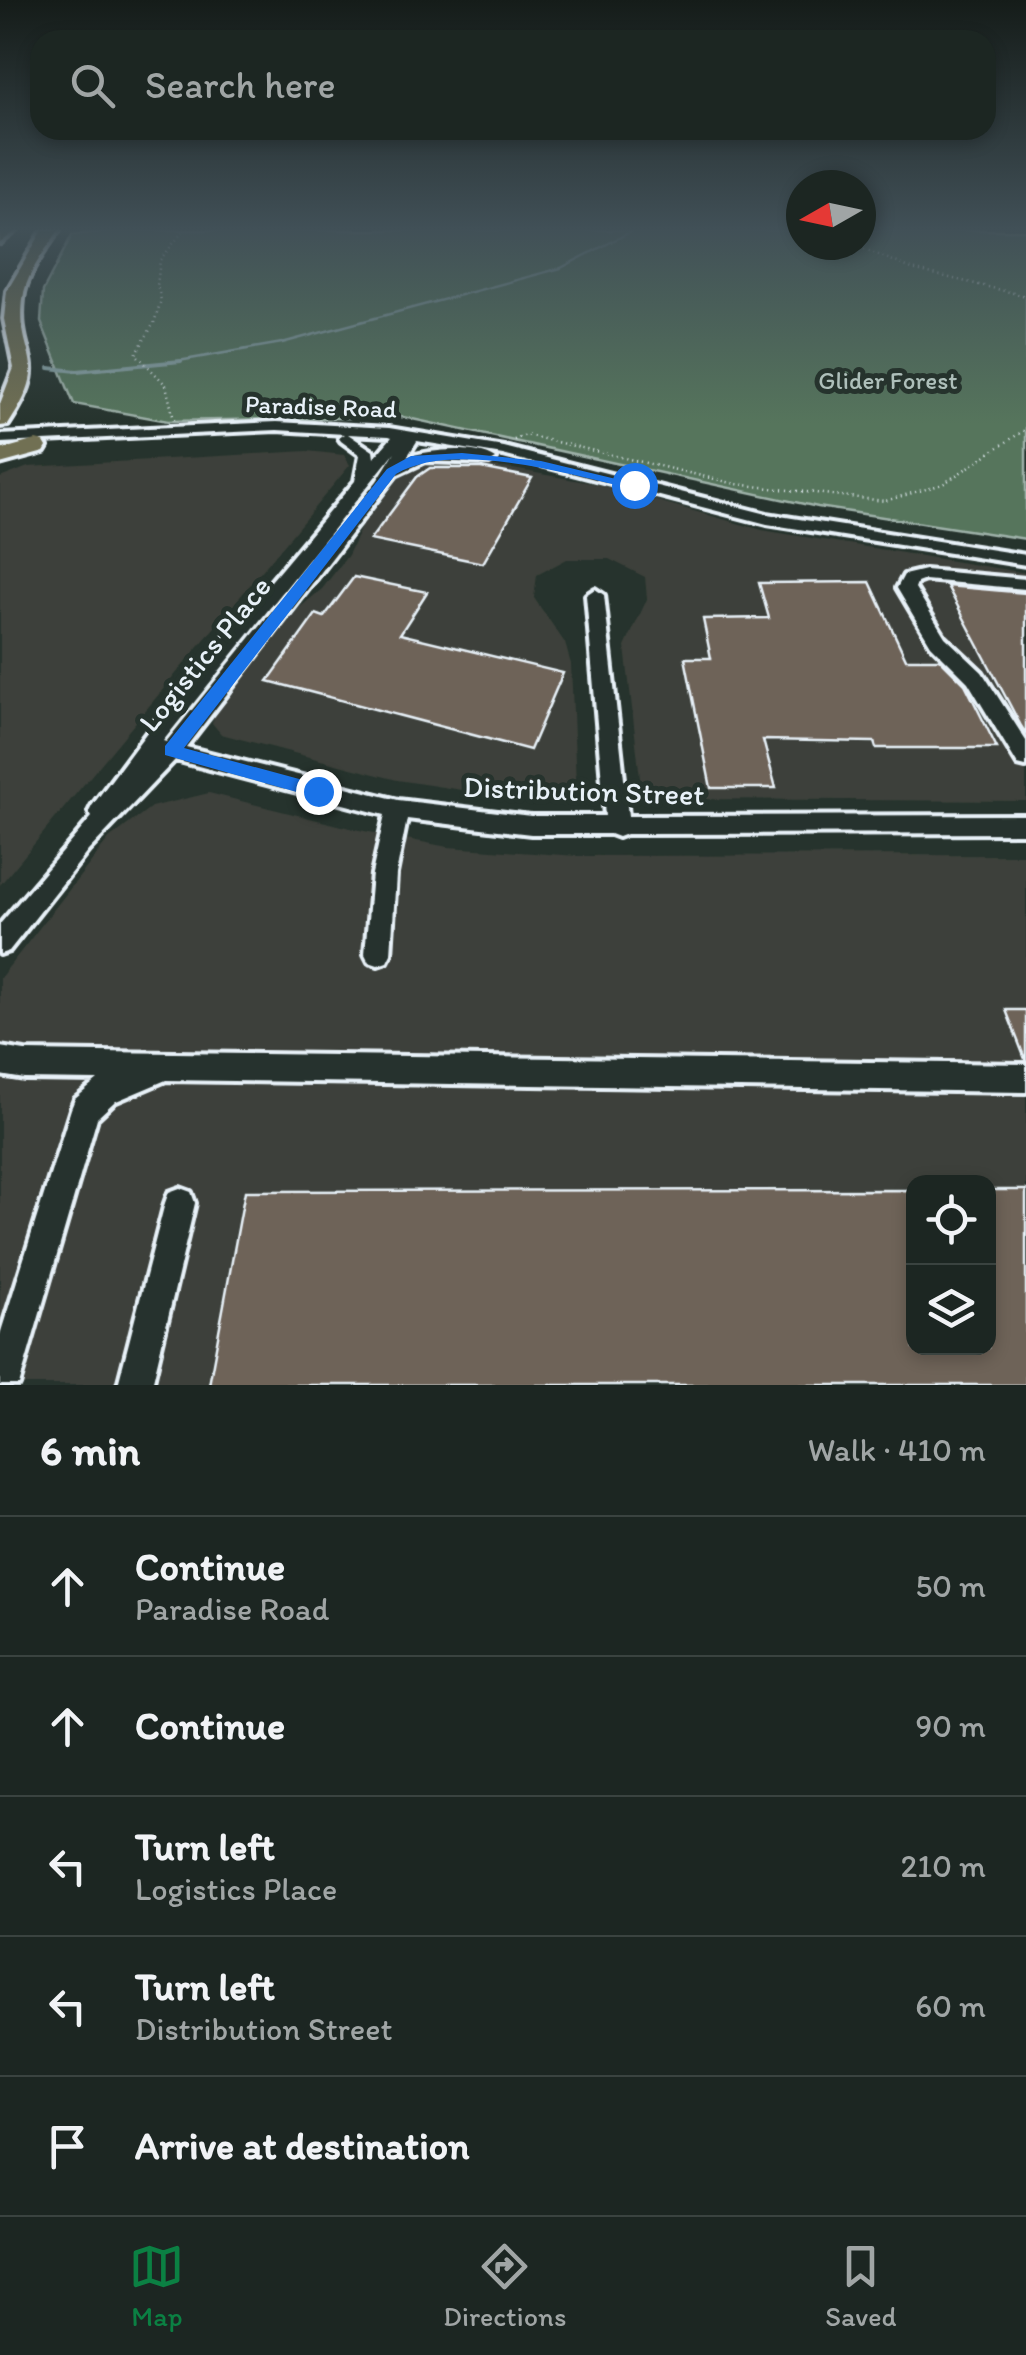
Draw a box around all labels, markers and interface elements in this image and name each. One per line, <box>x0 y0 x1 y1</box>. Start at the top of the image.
search box <box>30 30 996 140</box>
icon: search <box>65 58 120 113</box>
text: Search here <box>145 62 336 108</box>
north arrow <box>786 170 876 260</box>
park label: Glider Forest <box>818 365 958 395</box>
street label: Paradise Road <box>245 388 398 424</box>
route start <box>612 463 658 509</box>
street label: Logistics Place <box>131 568 279 739</box>
street label: Distribution Street <box>463 768 705 813</box>
route end <box>296 769 342 815</box>
map controls <box>906 1175 996 1355</box>
button: locate <box>906 1175 996 1265</box>
button: layers <box>906 1265 996 1355</box>
text: 6 min <box>40 1425 140 1476</box>
text: Walk · 410 m <box>808 1431 986 1469</box>
text: Continue <box>135 1544 285 1590</box>
icon: ahead <box>40 1559 95 1614</box>
text: 50 m <box>915 1567 986 1605</box>
text: Paradise Road <box>135 1590 329 1628</box>
icon: ahead <box>40 1699 95 1754</box>
text: Continue <box>135 1703 285 1749</box>
text: 90 m <box>915 1707 986 1745</box>
text: Turn left <box>135 1824 275 1870</box>
icon: left <box>40 1839 95 1894</box>
text: 210 m <box>900 1847 986 1885</box>
text: Logistics Place <box>135 1870 337 1908</box>
text: Turn left <box>135 1964 275 2010</box>
icon: left <box>40 1979 95 2034</box>
text: 60 m <box>915 1987 986 2025</box>
text: Distribution Street <box>135 2010 392 2048</box>
icon: arrive <box>40 2119 95 2174</box>
text: Arrive at destination <box>135 2123 470 2169</box>
tab: Map <box>129 2239 184 2333</box>
tab: Directions <box>443 2239 566 2333</box>
tab: Saved <box>825 2239 897 2333</box>

